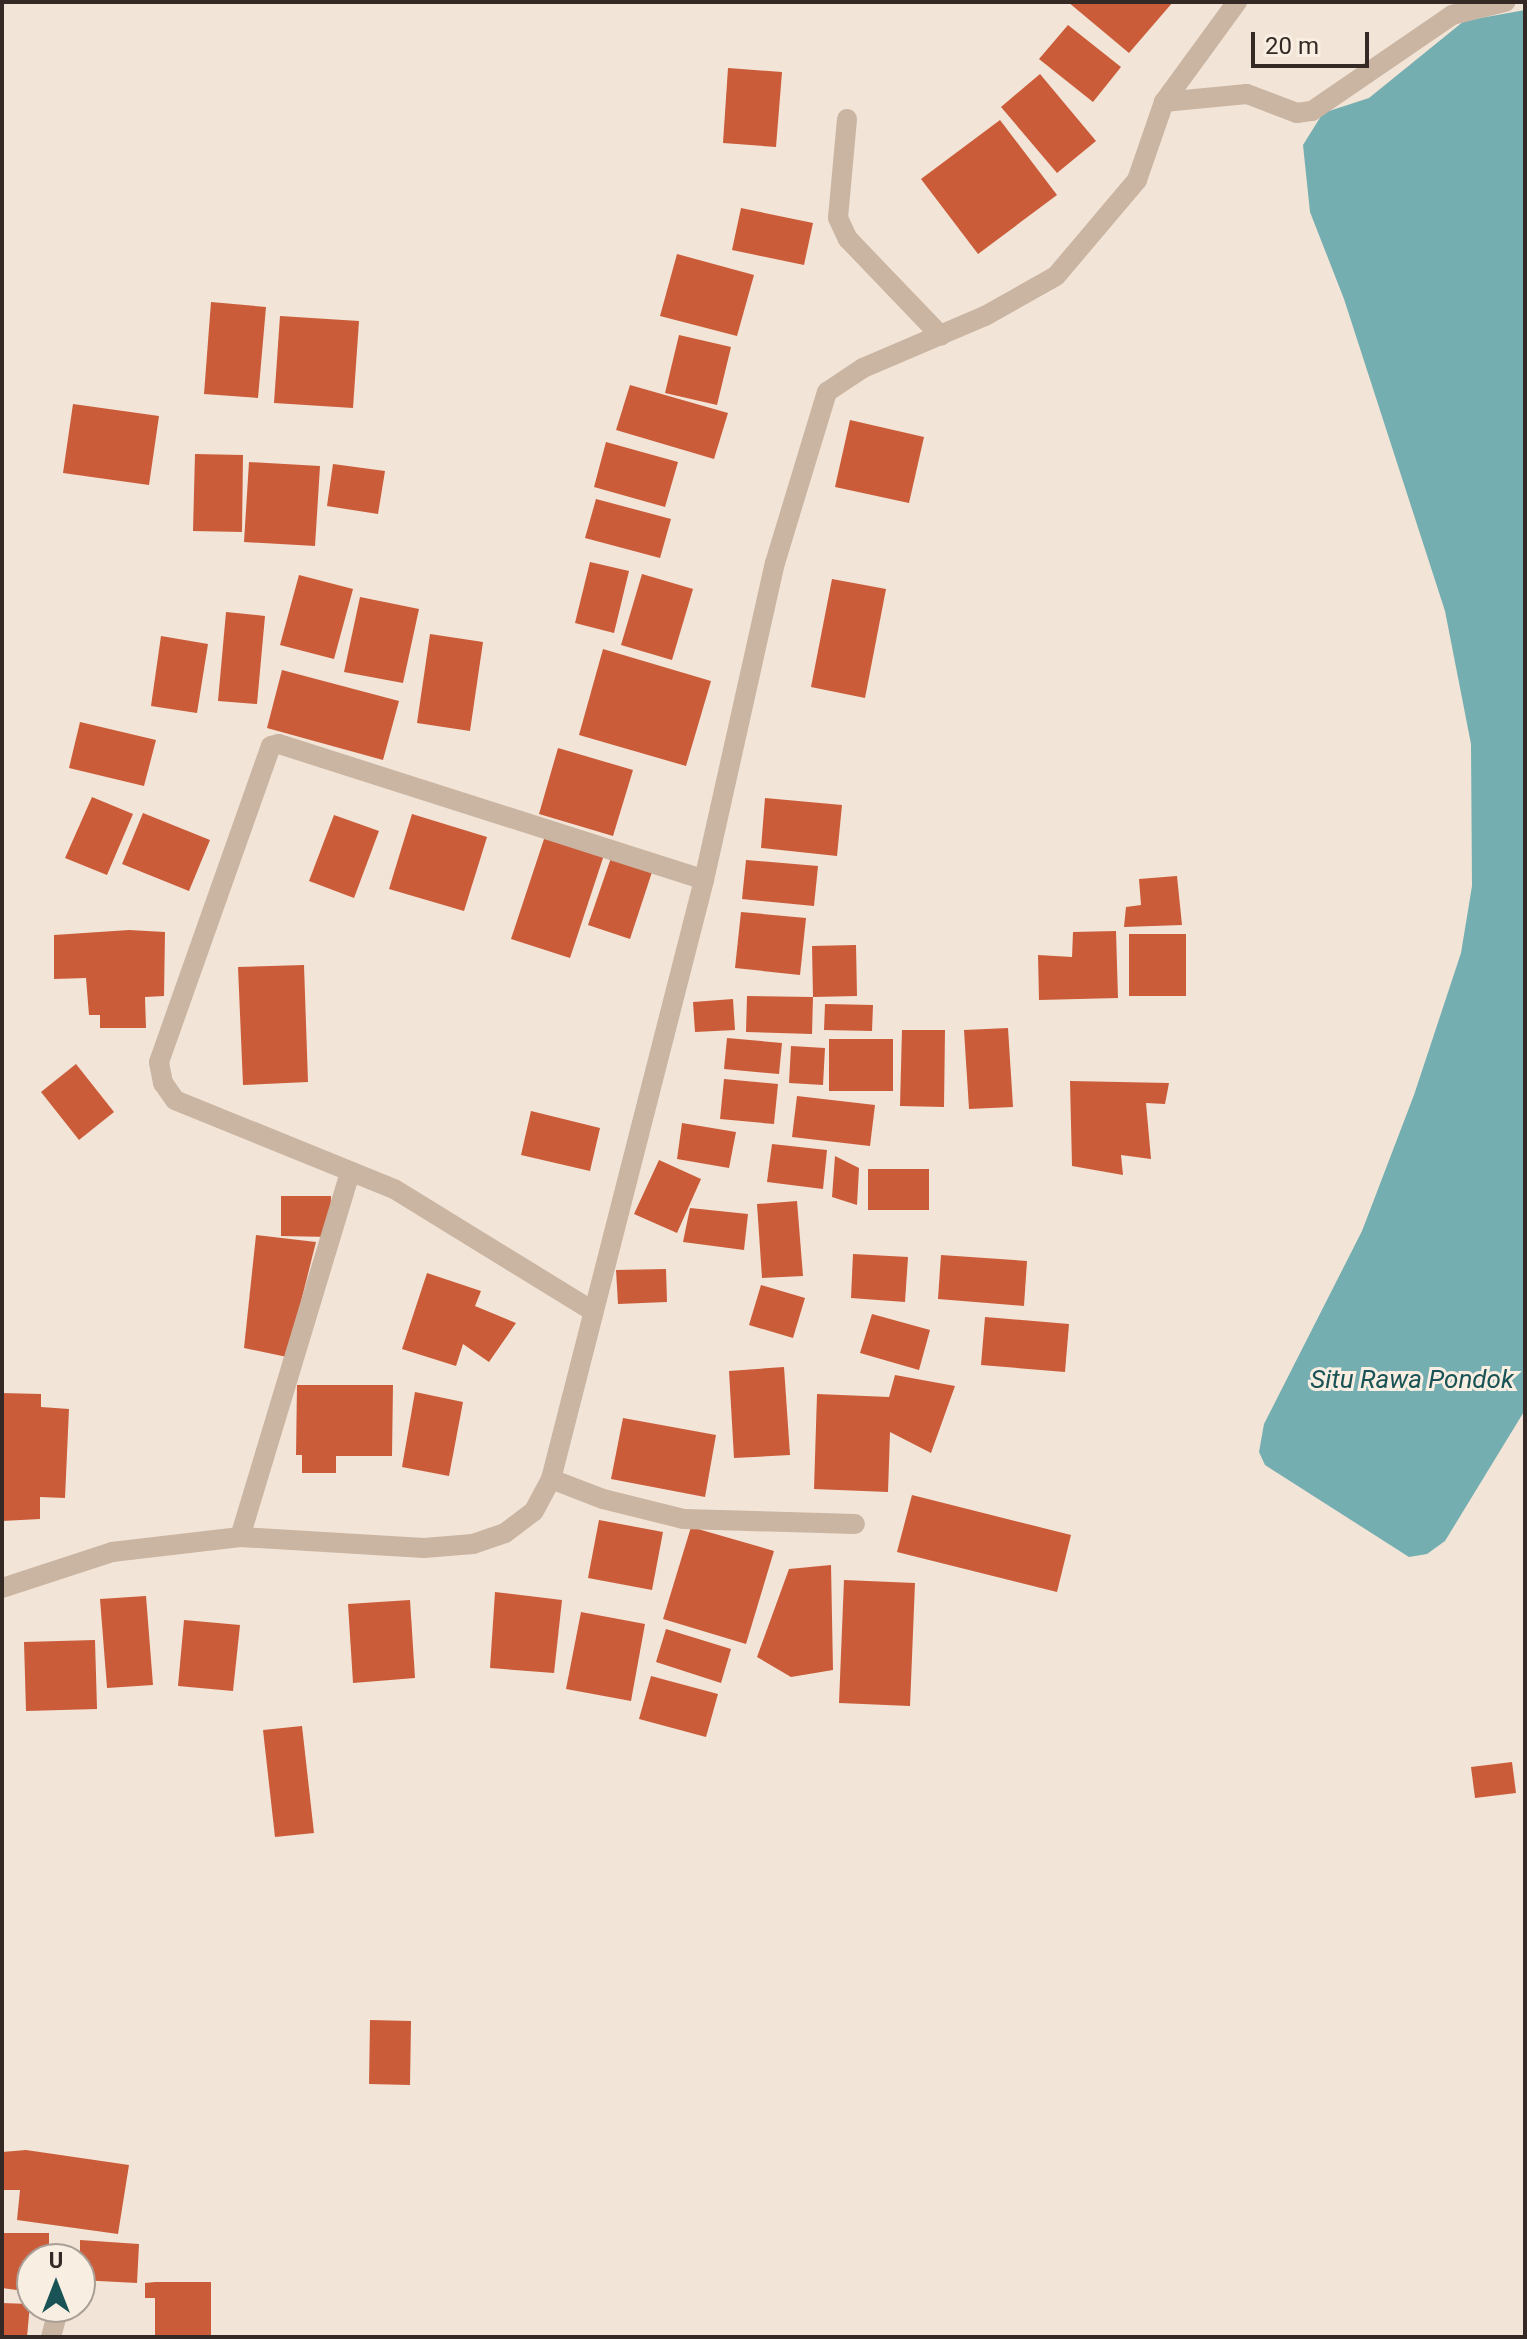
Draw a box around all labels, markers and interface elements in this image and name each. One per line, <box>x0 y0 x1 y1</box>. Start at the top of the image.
scale bar <box>1255 16 1373 66</box>
text: 20 m <box>1265 32 1319 60</box>
water label: Situ Rawa Pondok <box>1310 1364 1514 1396</box>
north arrow <box>16 2243 96 2323</box>
text: U <box>49 2248 63 2273</box>

